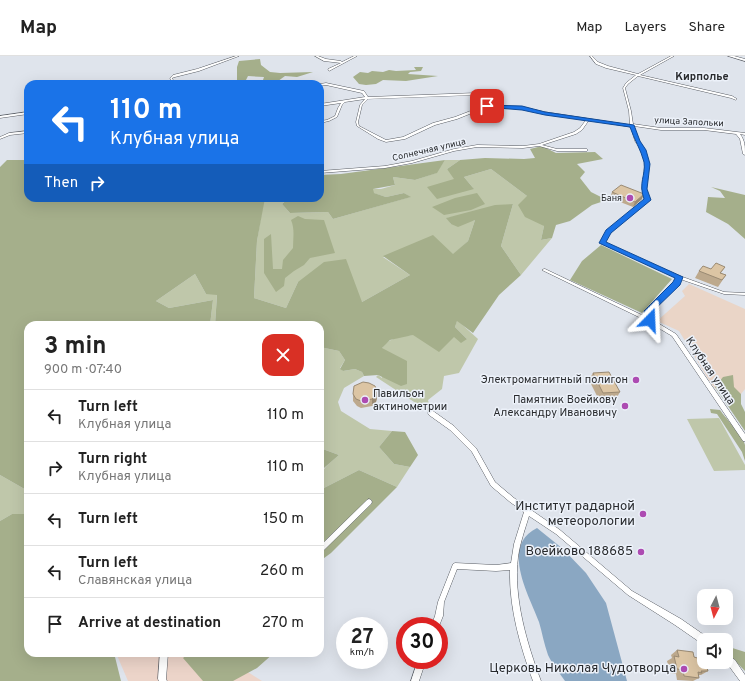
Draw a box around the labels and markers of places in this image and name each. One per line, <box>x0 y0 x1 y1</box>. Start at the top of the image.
pin <box>470 89 504 123</box>
place label: Баня <box>601 193 622 204</box>
marker: Баня <box>625 193 635 203</box>
place label: Электромагнитный полигон <box>481 373 628 387</box>
marker: Электромагнитный полигон <box>631 375 641 385</box>
place label: Павильон актинометрии <box>373 387 447 414</box>
place label: Памятник Воейкову Александру Ивановичу <box>493 393 617 420</box>
marker: Павильон актинометрии <box>360 395 370 405</box>
marker: Памятник Воейкову Александру Ивановичу <box>620 401 630 411</box>
place label: Институт радарной метеорологии <box>515 499 635 530</box>
marker: Институт радарной метеорологии <box>638 509 648 519</box>
place label: Воейково 188685 <box>526 544 633 560</box>
marker: Воейково 188685 <box>636 547 646 557</box>
place label: Церковь Николая Чудотворца <box>489 661 676 677</box>
marker: Церковь Николая Чудотворца <box>679 664 689 674</box>

